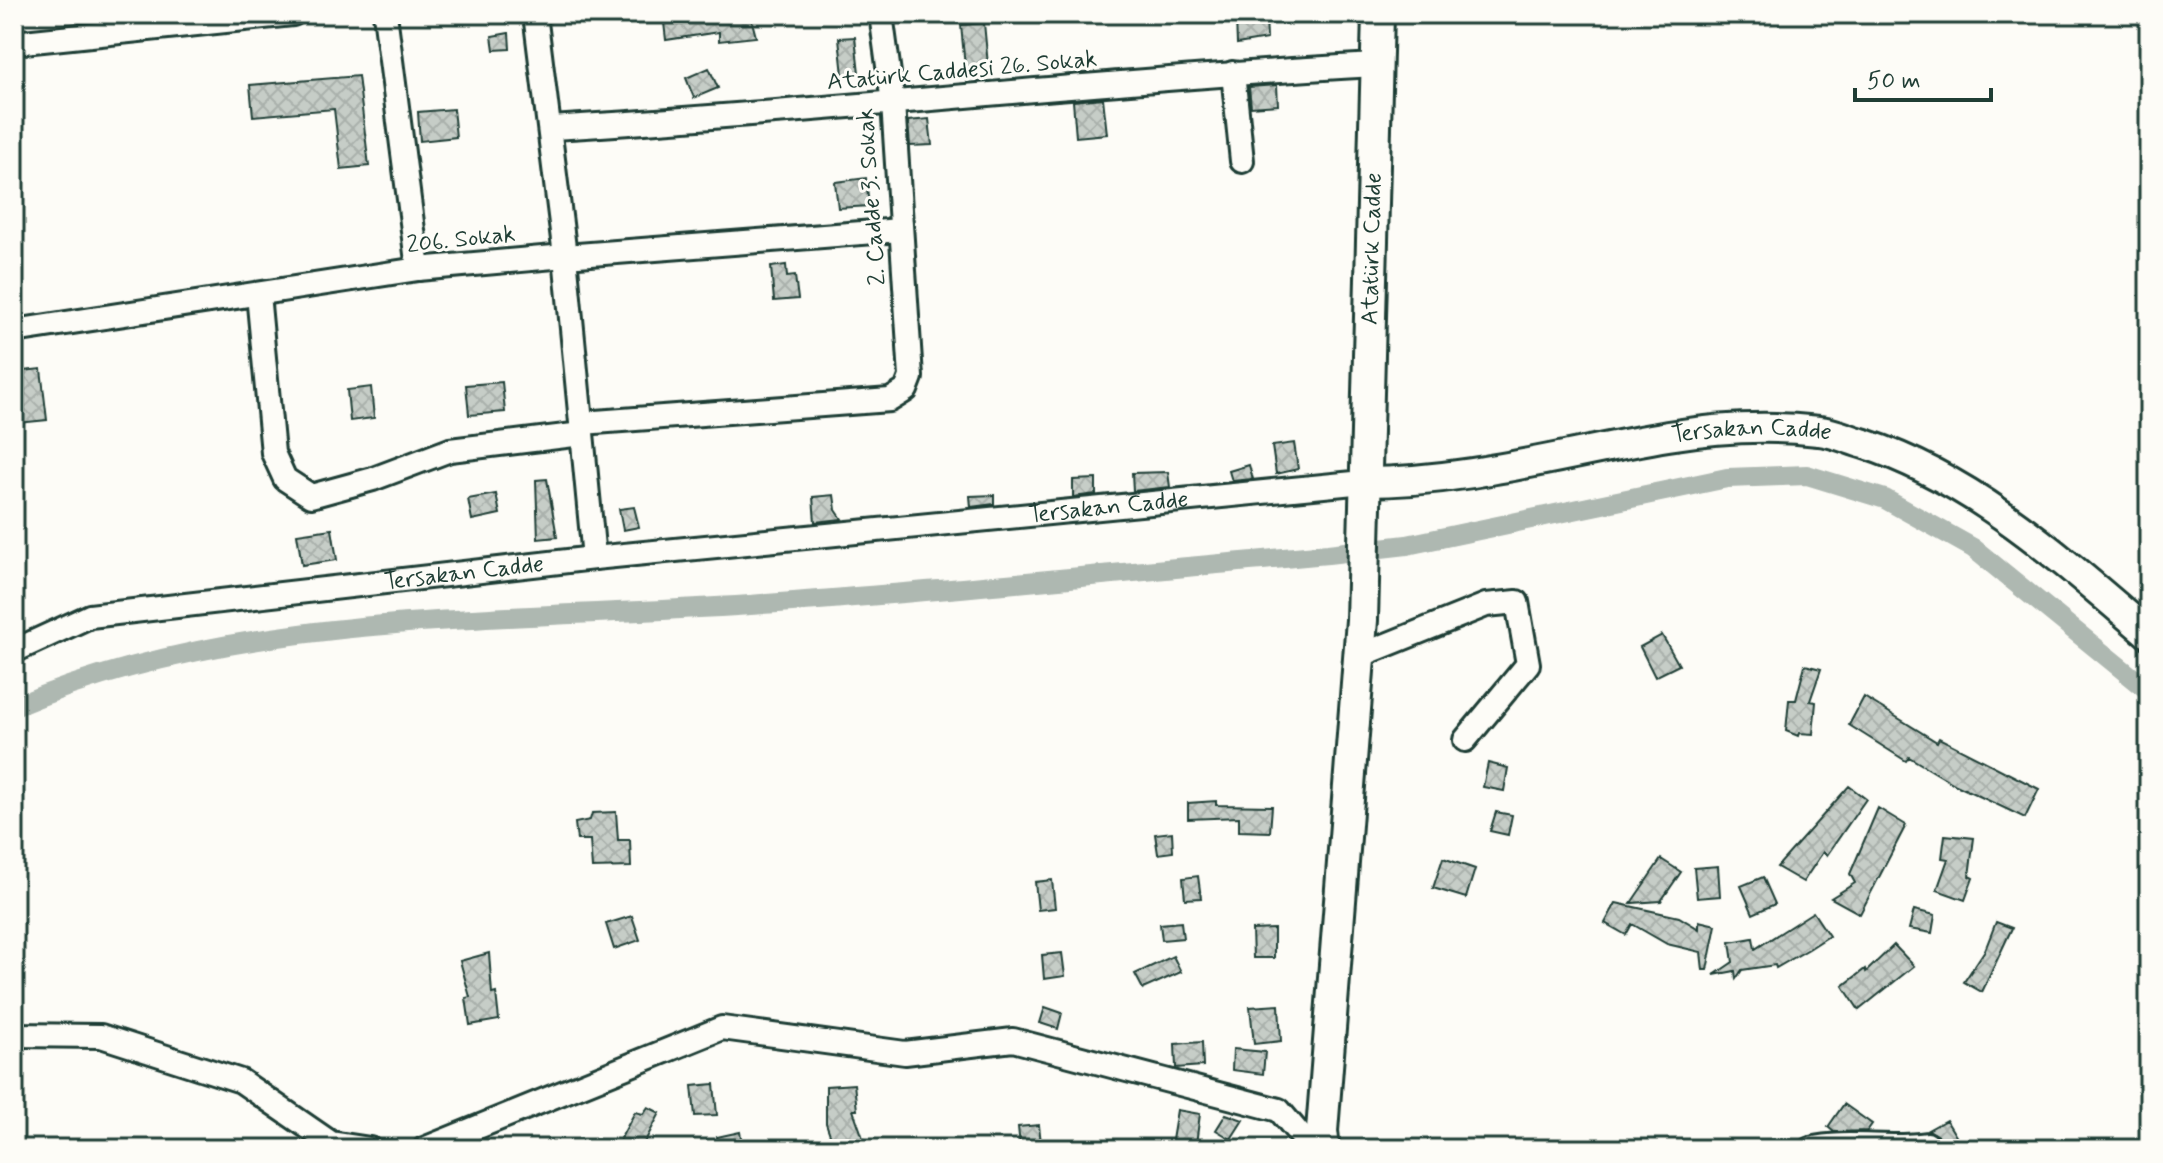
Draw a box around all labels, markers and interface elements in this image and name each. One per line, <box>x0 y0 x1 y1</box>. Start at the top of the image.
street label: Atatürk Caddesi 26. Sokak <box>826 44 1098 98</box>
scale bar <box>1855 52 1991 102</box>
text: 50 m <box>1867 66 1921 97</box>
street label: 2. Cadde 3. Sokak <box>850 107 894 287</box>
street label: Atatürk Cadde <box>1354 172 1389 325</box>
street label: 206. Sokak <box>405 219 517 261</box>
street label: Tersakan Cadde <box>1669 412 1835 451</box>
street label: Tersakan Cadde <box>1027 484 1190 531</box>
street label: Tersakan Cadde <box>382 548 545 598</box>

